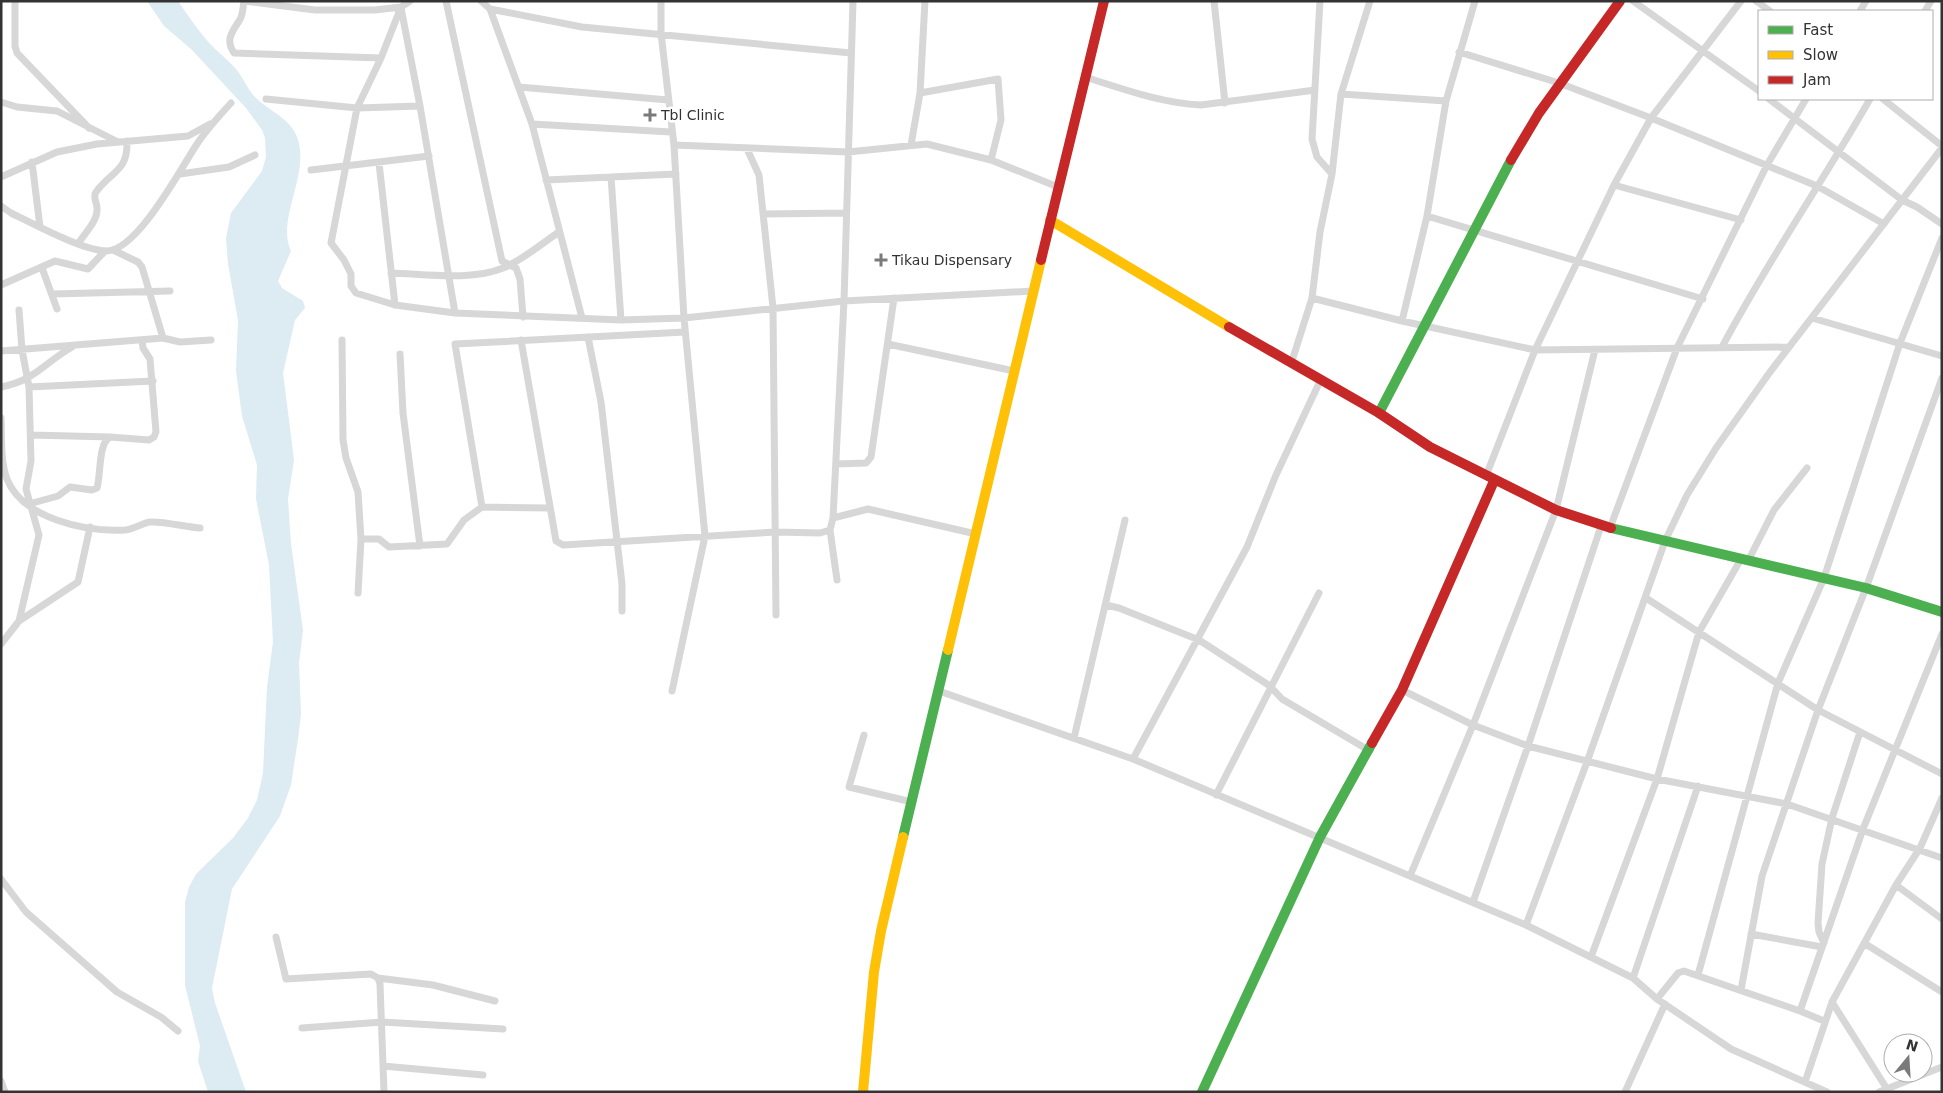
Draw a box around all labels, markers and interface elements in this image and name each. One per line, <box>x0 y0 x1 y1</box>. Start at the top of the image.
legend <box>1758 10 1933 100</box>
text: Fast <box>1803 21 1833 39</box>
text: Slow <box>1803 46 1838 64</box>
text: Jam <box>1802 71 1831 89</box>
place label: Tbl Clinic <box>660 107 725 123</box>
marker: Tbl Clinic <box>643 108 657 122</box>
place label: Tikau Dispensary <box>891 252 1012 268</box>
marker: Tikau Dispensary <box>874 253 888 267</box>
north arrow <box>1883 1033 1933 1083</box>
text: N <box>1904 1036 1920 1055</box>

